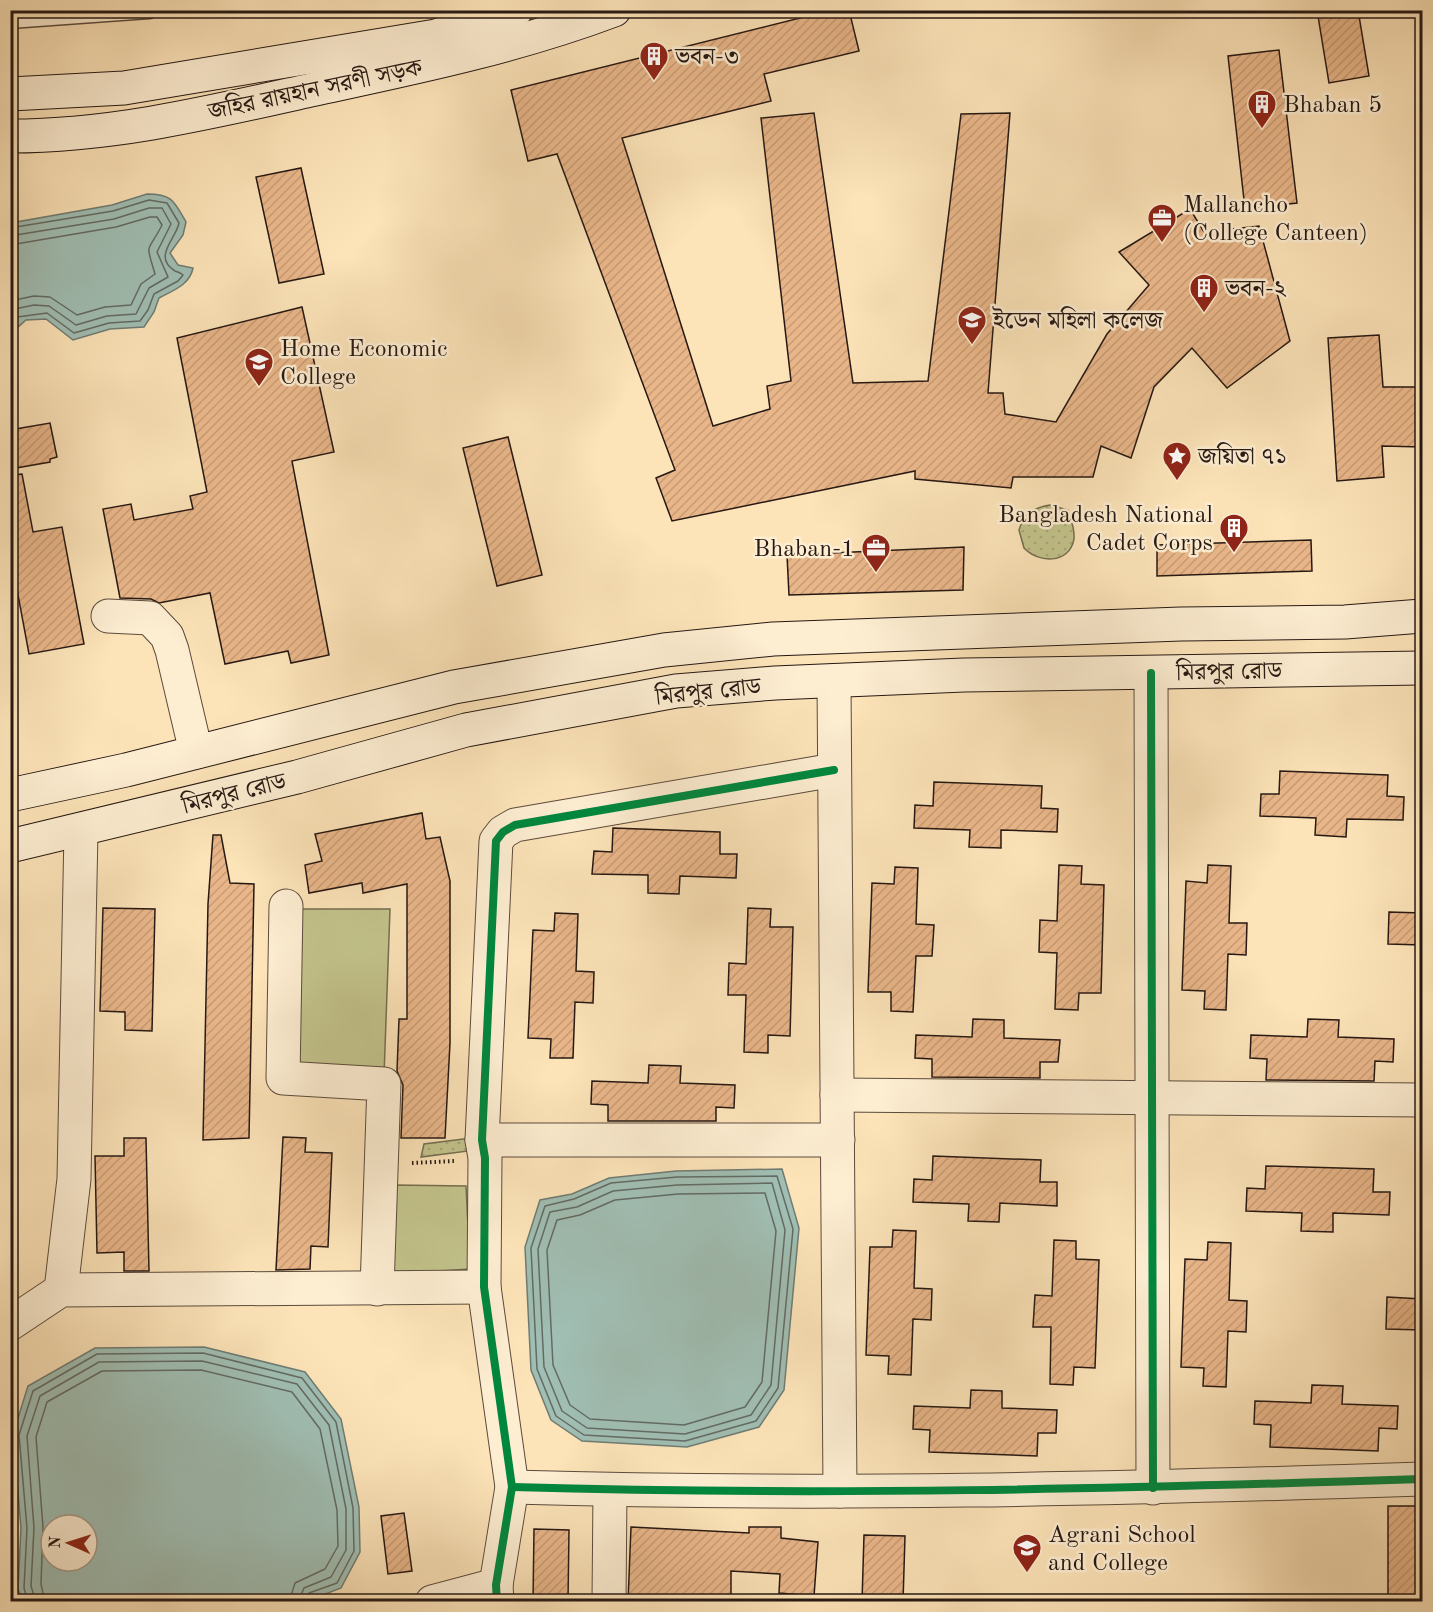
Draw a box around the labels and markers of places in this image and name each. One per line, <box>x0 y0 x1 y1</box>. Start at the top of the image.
building icon: ভবন-৩ <box>638 40 670 82</box>
place label: ভবন-৩ <box>674 46 740 70</box>
building icon: Bhaban 5 <box>1246 88 1278 130</box>
place label: Bhaban 5 <box>1283 94 1382 118</box>
place label: Mallancho (College Canteen) <box>1183 194 1368 246</box>
office icon: Mallancho (College Canteen) <box>1146 202 1178 244</box>
building icon: ভবন-২ <box>1188 272 1220 314</box>
place label: ভবন-২ <box>1224 278 1287 302</box>
school or university icon: ইডেন মহিলা কলেজ <box>956 304 988 346</box>
place label: ইডেন মহিলা কলেজ <box>992 305 1164 334</box>
place label: Home Economic College <box>280 338 447 390</box>
school or university icon: Home Economic College <box>243 346 275 388</box>
place icon: জয়িতা ৭১ <box>1161 440 1193 482</box>
place label: জয়িতা ৭১ <box>1197 442 1287 470</box>
place label: Bangladesh National Cadet Corps <box>998 504 1213 556</box>
building icon: Bangladesh National Cadet Corps <box>1218 512 1250 554</box>
office icon: Bhaban-1 <box>860 532 892 574</box>
place label: Bhaban-1 <box>754 538 855 562</box>
place label: Agrani School and College <box>1048 1524 1196 1576</box>
school or university icon: Agrani School and College <box>1011 1532 1043 1574</box>

